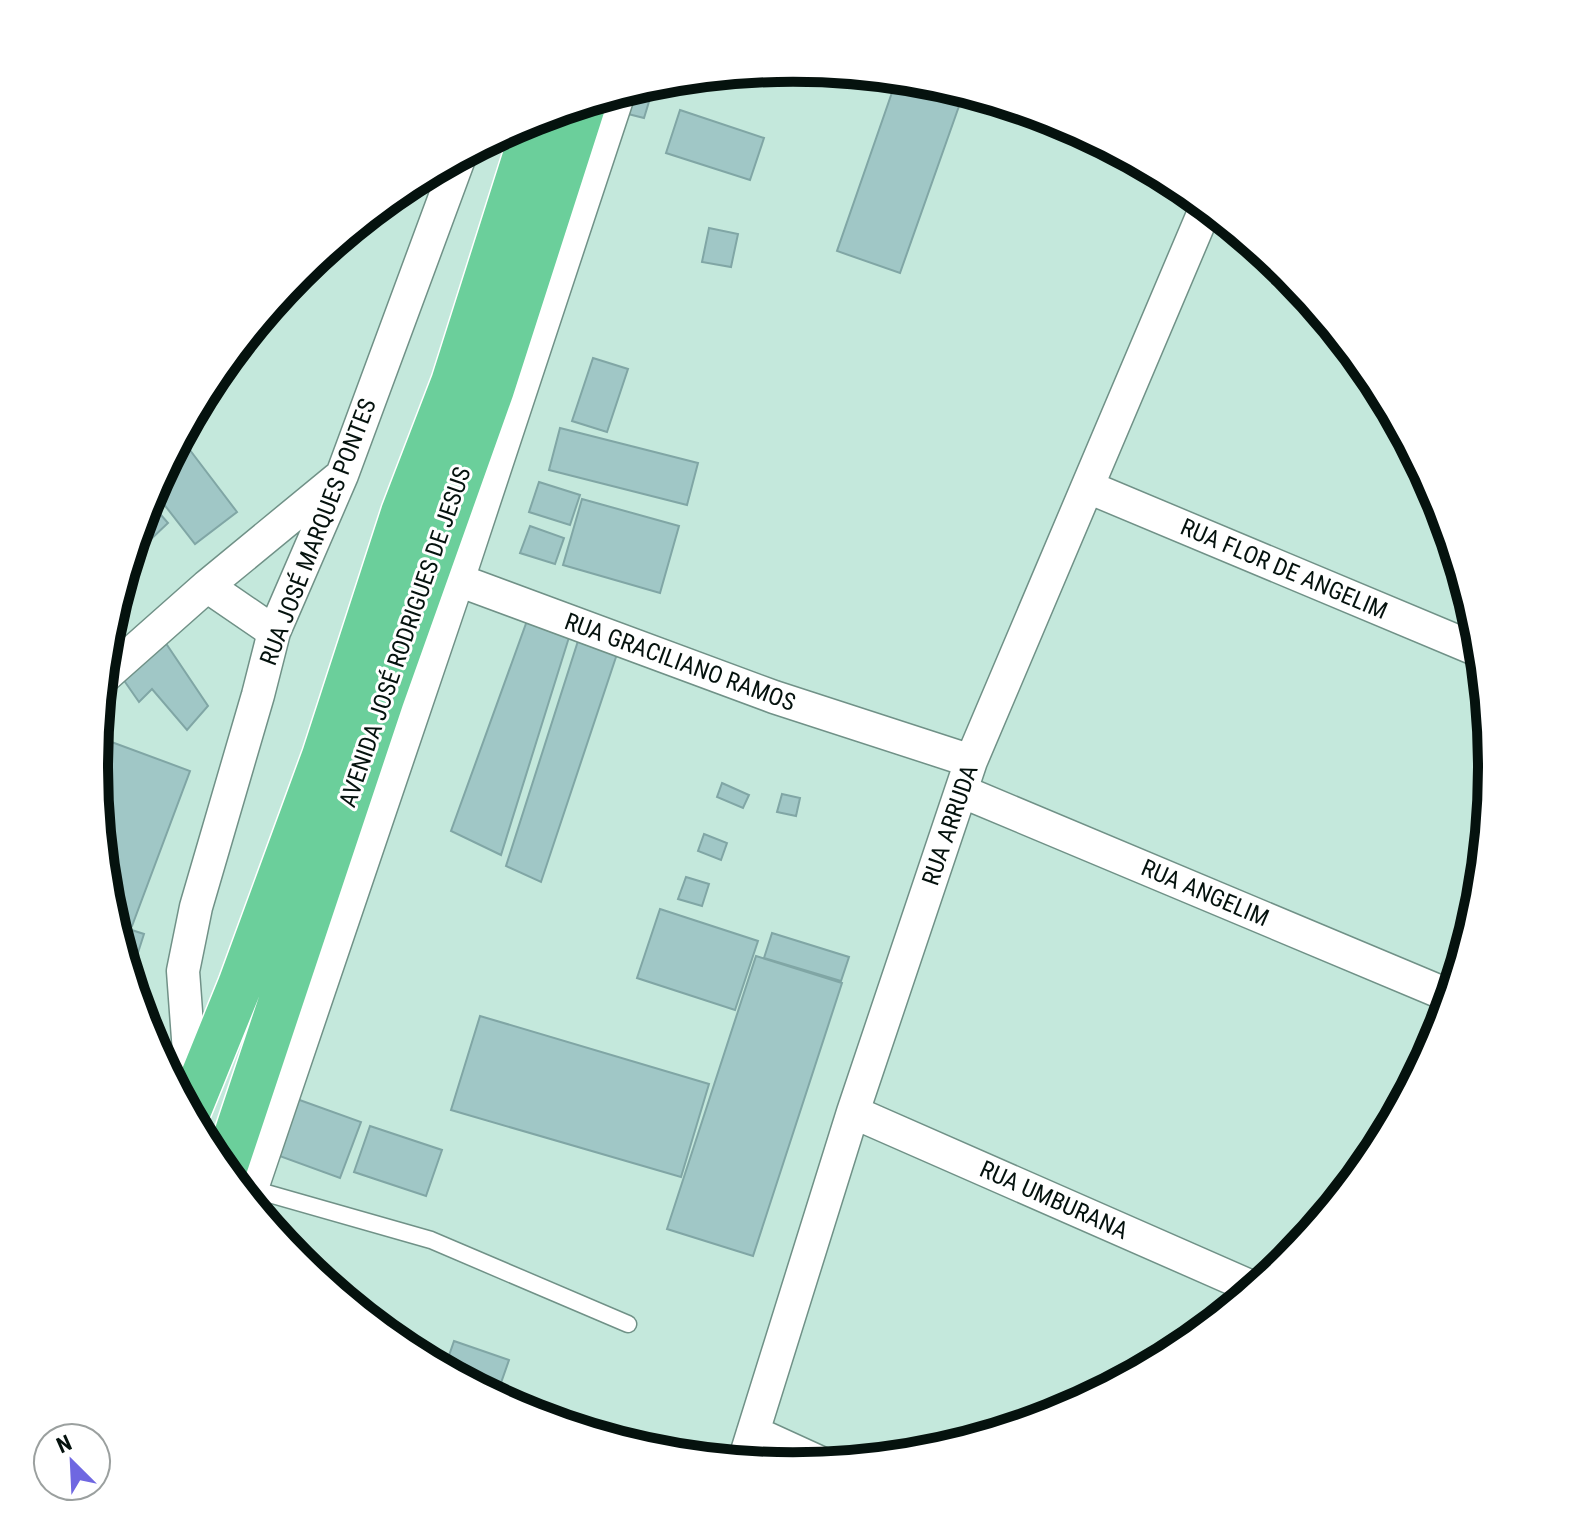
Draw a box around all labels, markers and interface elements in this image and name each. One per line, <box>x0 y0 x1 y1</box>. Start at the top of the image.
street label: RUA JOSÉ MARQUES PONTES <box>254 395 382 669</box>
street label: AVENIDA JOSÉ RODRIGUES DE JESUS <box>333 463 477 811</box>
street label: RUA FLOR DE ANGELIM <box>1177 513 1391 625</box>
street label: RUA GRACILIANO RAMOS <box>561 607 799 717</box>
street label: RUA ARRUDA <box>916 761 984 889</box>
street label: RUA ANGELIM <box>1137 854 1273 932</box>
street label: RUA UMBURANA <box>976 1155 1132 1245</box>
north arrow <box>32 1422 112 1502</box>
text: N <box>53 1430 75 1458</box>

